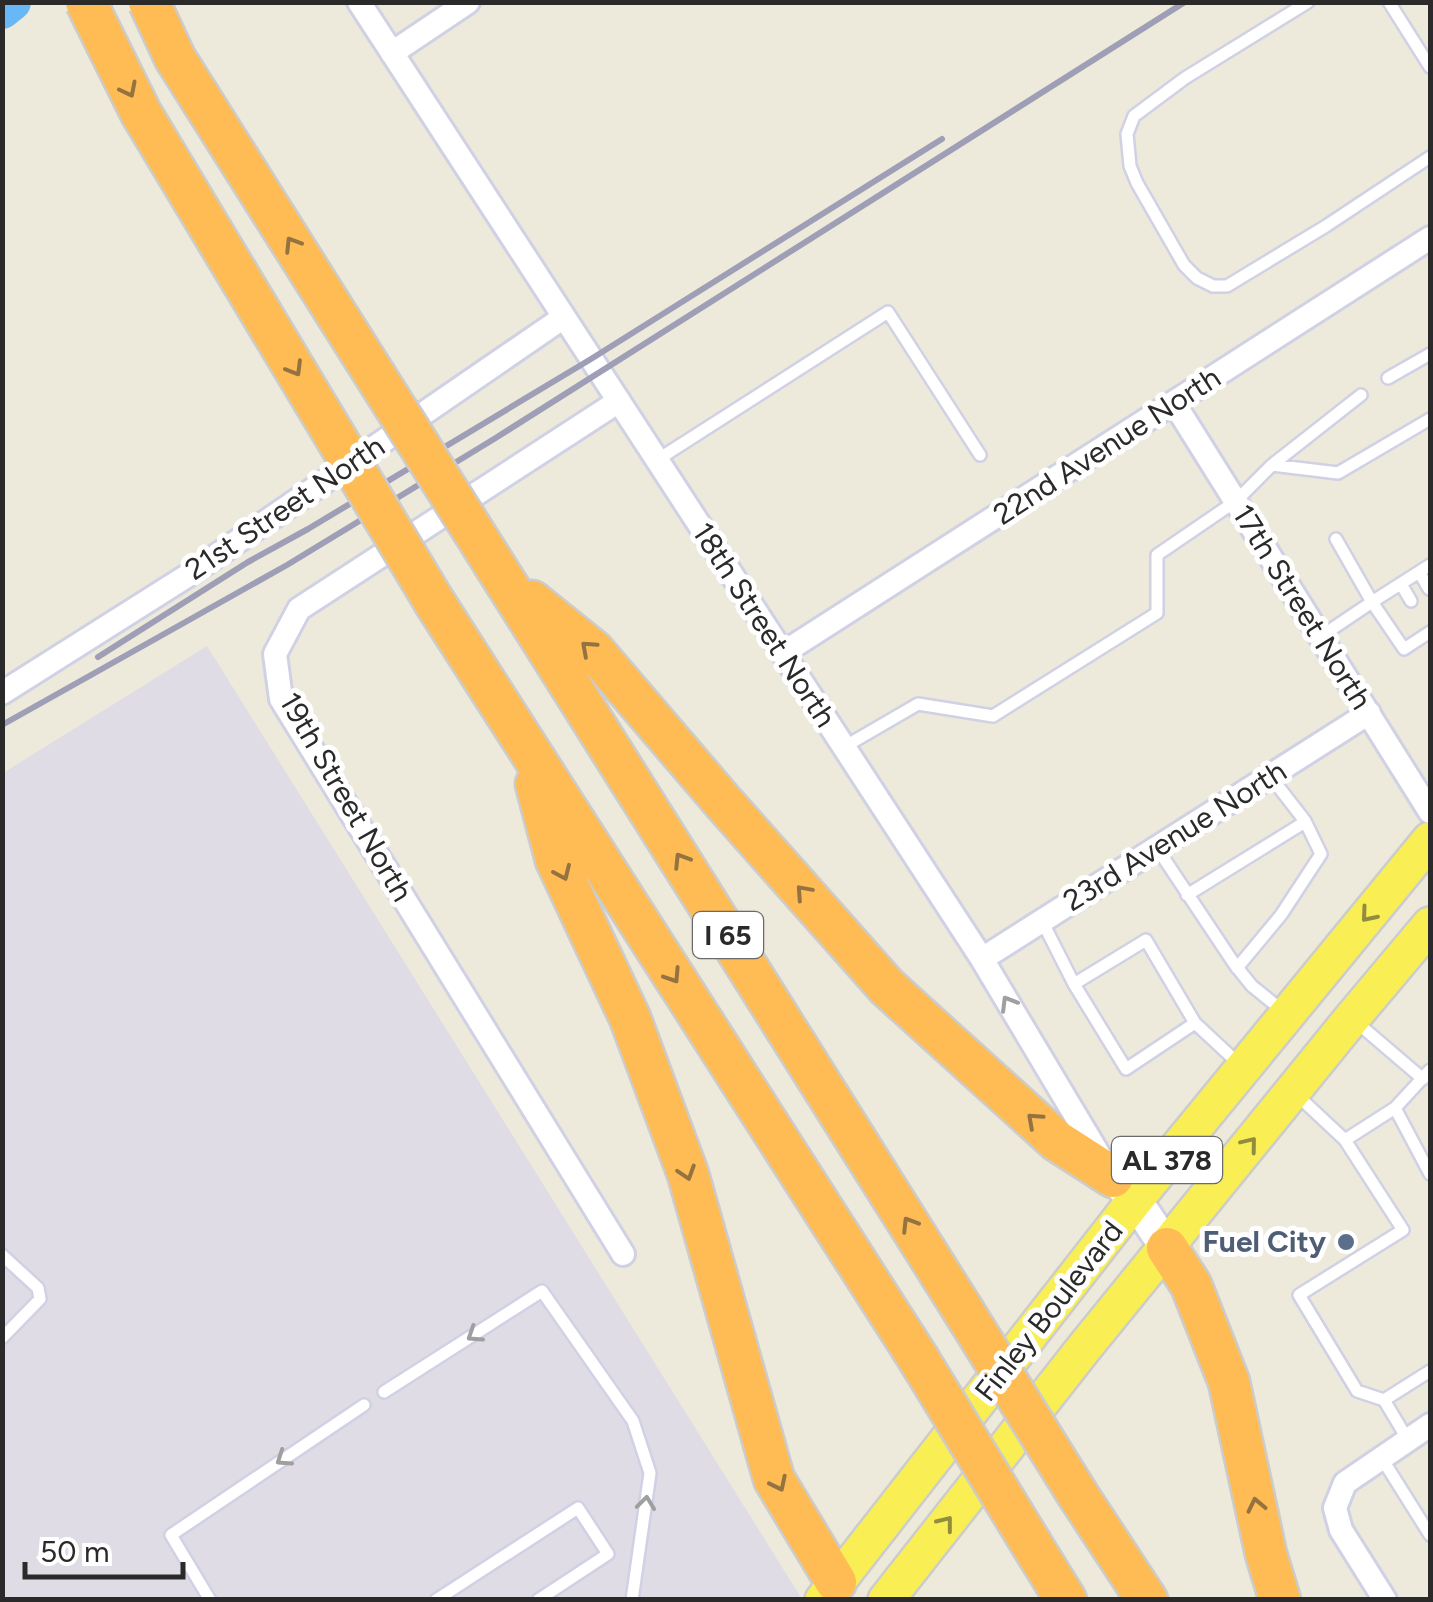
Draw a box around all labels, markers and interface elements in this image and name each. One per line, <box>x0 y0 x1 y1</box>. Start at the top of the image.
one-way arrow <box>117 79 137 97</box>
one-way arrow <box>286 237 305 255</box>
one-way arrow <box>283 358 302 376</box>
street label: 22nd Avenue North <box>986 358 1227 533</box>
street label: 21st Street North <box>178 427 391 588</box>
street label: 17th Street North <box>1225 498 1380 716</box>
street label: 18th Street North <box>684 515 844 734</box>
one-way arrow <box>582 642 600 660</box>
street label: 19th Street North <box>272 686 421 908</box>
street label: 23rd Avenue North <box>1056 752 1293 919</box>
one-way arrow <box>674 852 693 870</box>
one-way arrow <box>551 863 571 881</box>
one-way arrow <box>796 885 814 904</box>
one-way arrow <box>1362 904 1380 922</box>
road number: I 65 <box>693 912 763 958</box>
one-way arrow <box>660 965 679 983</box>
one-way arrow <box>1001 996 1020 1014</box>
one-way arrow <box>1027 1114 1046 1132</box>
road number: AL 378 <box>1112 1137 1222 1183</box>
one-way arrow <box>1238 1138 1256 1156</box>
one-way arrow <box>676 1164 696 1181</box>
street label: Finley Boulevard <box>967 1213 1131 1408</box>
one-way arrow <box>903 1217 922 1235</box>
place label: Fuel City <box>1203 1223 1327 1260</box>
marker: Fuel City <box>1335 1231 1357 1253</box>
one-way arrow <box>467 1322 485 1341</box>
one-way arrow <box>275 1447 293 1466</box>
one-way arrow <box>767 1474 786 1492</box>
one-way arrow <box>635 1495 656 1511</box>
one-way arrow <box>1247 1497 1268 1514</box>
one-way arrow <box>934 1516 952 1534</box>
scale bar <box>25 1517 182 1579</box>
text: 50 m <box>40 1533 109 1570</box>

